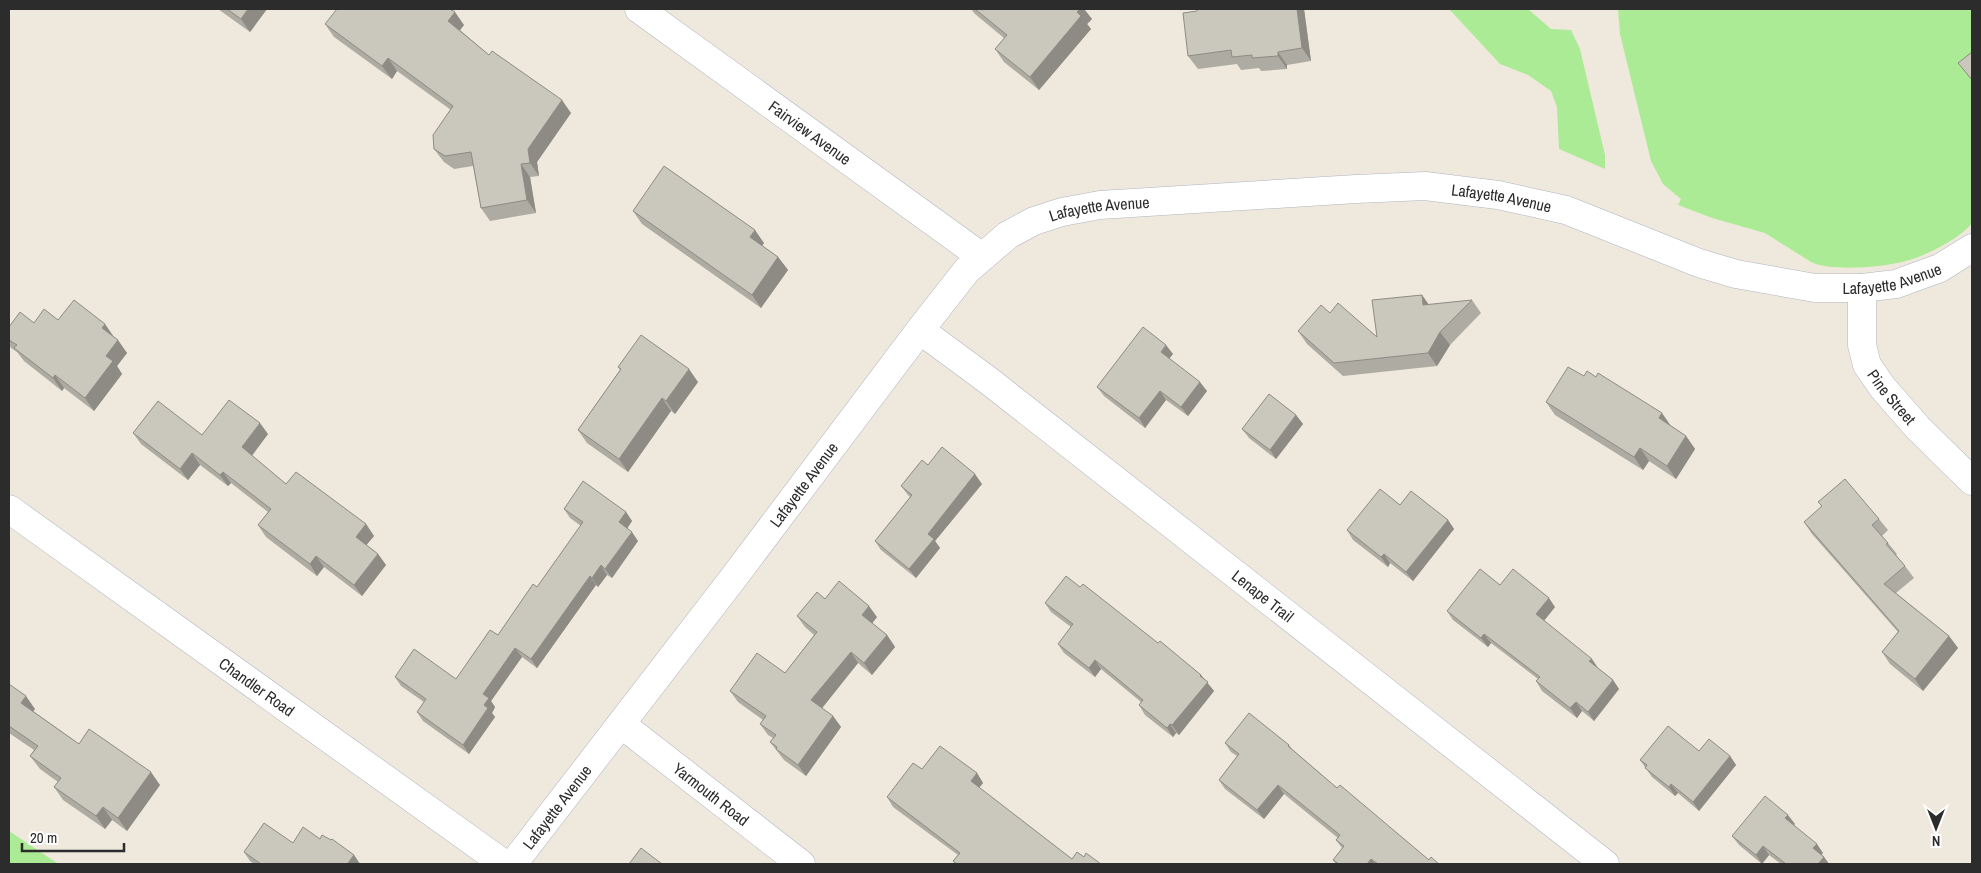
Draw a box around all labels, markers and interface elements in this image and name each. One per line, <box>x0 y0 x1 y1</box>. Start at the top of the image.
street label: Fairview Avenue <box>764 95 856 170</box>
street label: Lafayette Avenue <box>1450 178 1553 217</box>
street label: Lafayette Avenue <box>1046 191 1150 226</box>
street label: Lafayette Avenue <box>1842 257 1944 299</box>
street label: Pine Street <box>1862 365 1921 430</box>
street label: Lafayette Avenue <box>764 437 843 532</box>
street label: Lenape Trail <box>1227 565 1299 627</box>
street label: Chandler Road <box>215 652 299 721</box>
street label: Yarmouth Road <box>668 757 754 831</box>
street label: Lafayette Avenue <box>517 760 597 854</box>
north arrow <box>1911 803 1961 853</box>
scale bar <box>22 820 125 852</box>
text: 20 m <box>30 827 57 848</box>
text: N <box>1932 832 1940 850</box>

